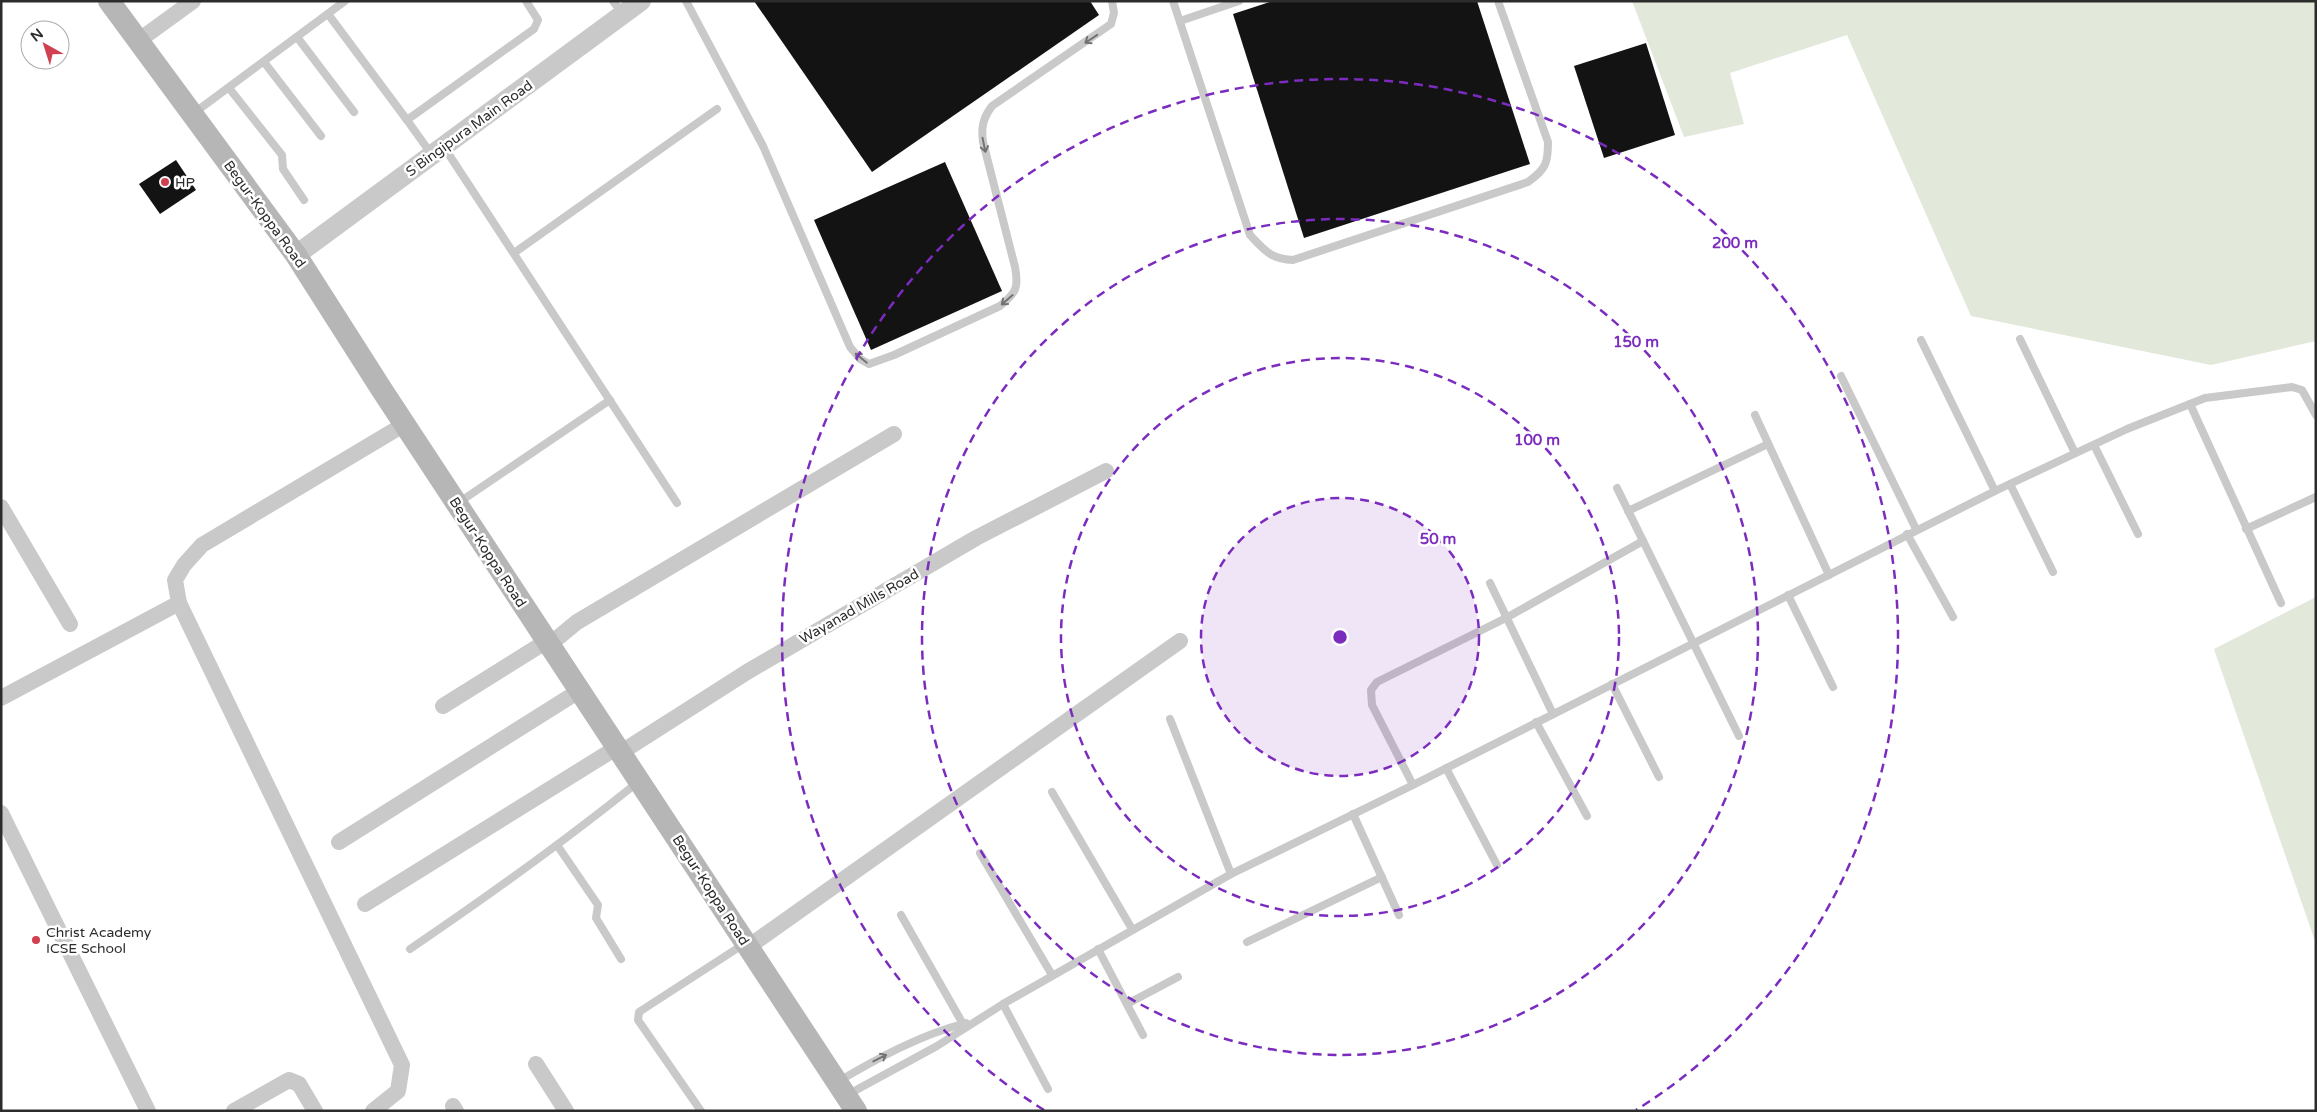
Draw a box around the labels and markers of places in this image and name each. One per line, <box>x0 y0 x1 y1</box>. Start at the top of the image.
place label: HP <box>175 174 195 191</box>
marker: HP <box>159 176 171 188</box>
centre of rings <box>1331 628 1349 646</box>
place label: Christ Academy ICSE School <box>46 924 152 957</box>
marker: Christ Academy ICSE School <box>30 934 42 946</box>

